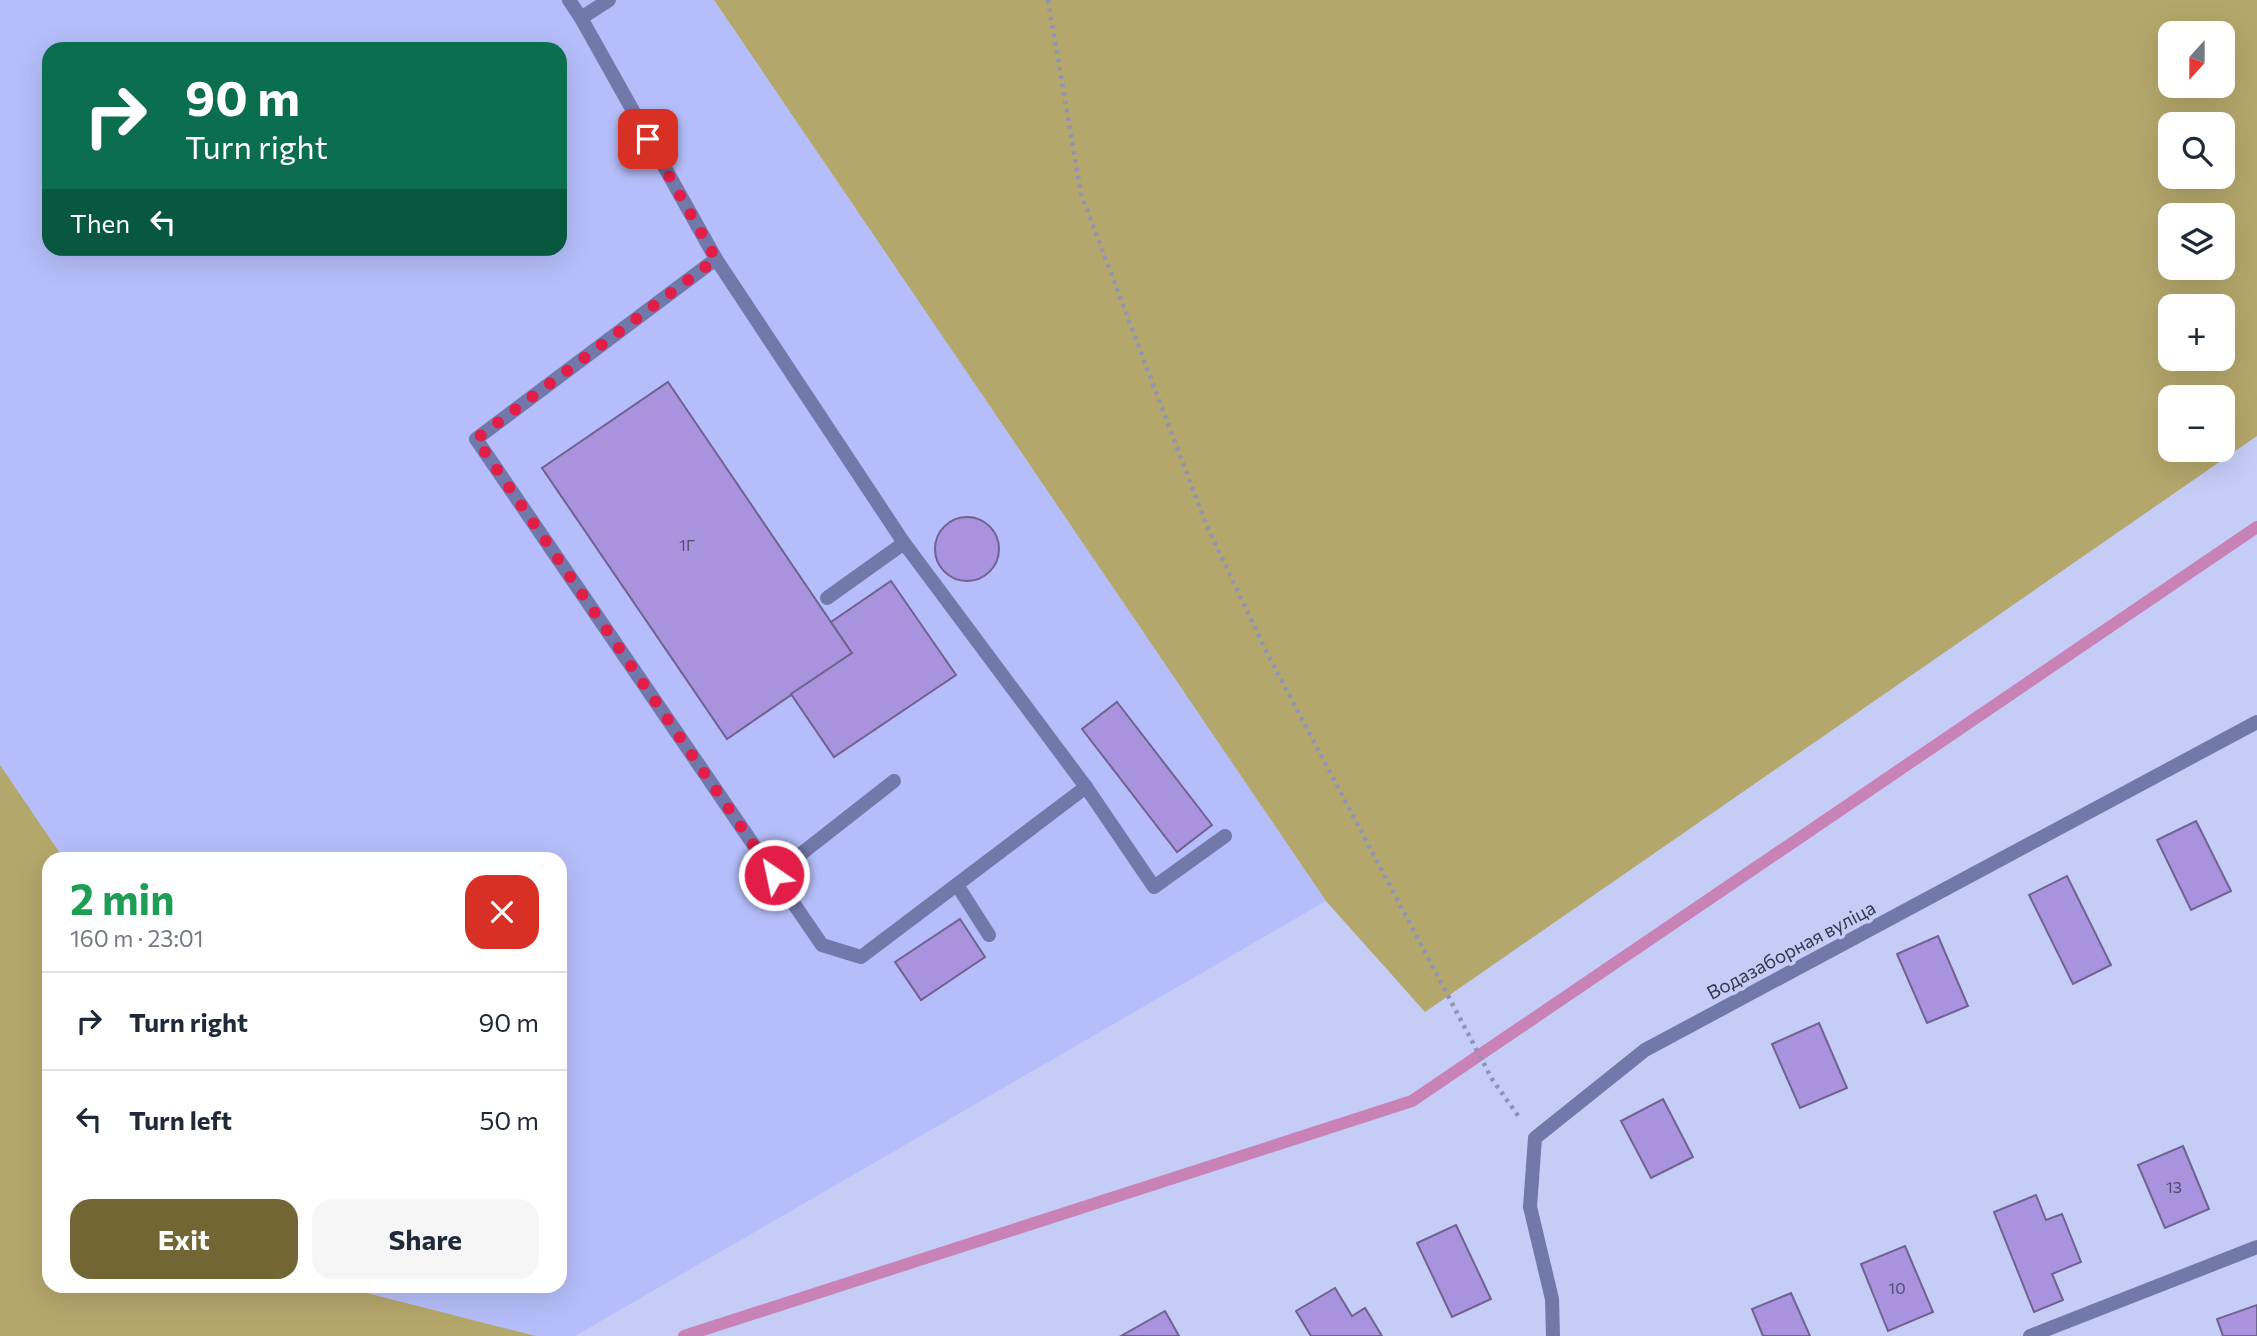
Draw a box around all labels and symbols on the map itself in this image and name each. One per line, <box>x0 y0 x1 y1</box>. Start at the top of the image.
north arrow <box>2158 21 2235 98</box>
pin <box>618 109 678 169</box>
house number: 1Г <box>679 535 695 554</box>
position arrow <box>737 838 811 912</box>
street label: Водазаборная вуліца <box>1702 895 1879 1004</box>
house number: 13 <box>2166 1177 2182 1196</box>
house number: 10 <box>1888 1278 1906 1297</box>

